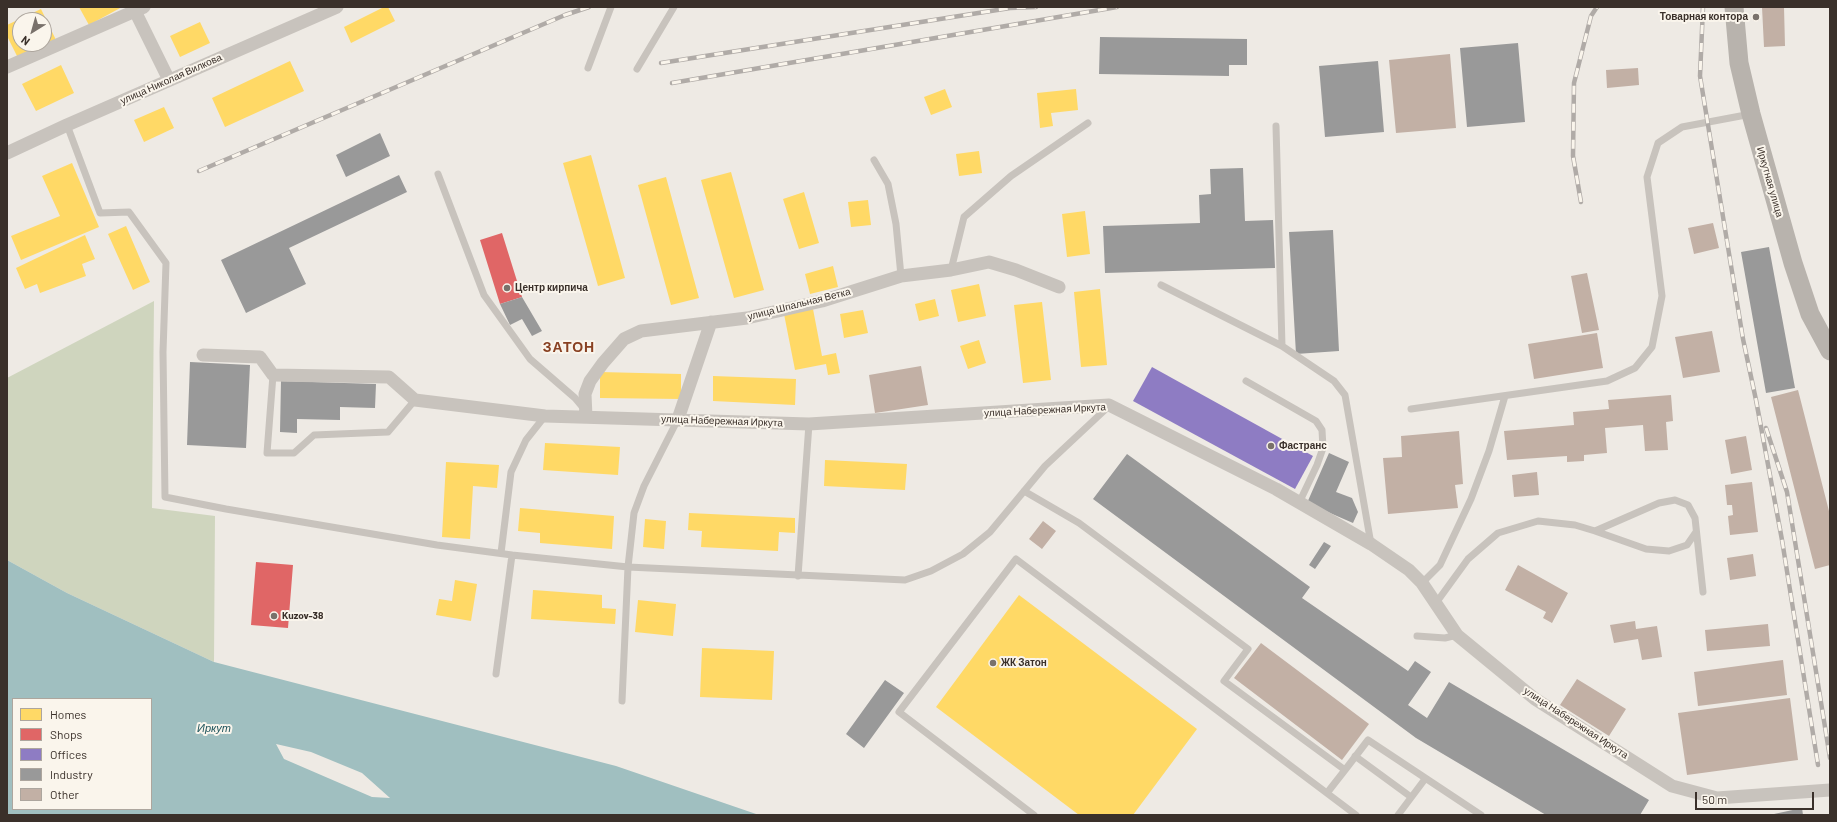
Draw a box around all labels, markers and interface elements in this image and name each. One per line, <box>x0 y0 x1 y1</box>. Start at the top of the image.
place label: Товарная контора <box>1660 11 1748 23</box>
north arrow <box>12 12 52 52</box>
marker: Товарная контора <box>1751 12 1761 22</box>
text: N <box>18 34 32 49</box>
street label: улица Николая Вилкова <box>118 51 224 107</box>
street label: Иркутная улица <box>1754 145 1786 219</box>
place label: Центр кирпича <box>515 282 588 294</box>
marker: Центр кирпича <box>502 283 512 293</box>
street label: улица Шпальная Ветка <box>746 285 852 323</box>
district label: ЗАТОН <box>543 339 595 355</box>
street label: улица Набережная Иркута <box>984 401 1106 419</box>
street label: улица Набережная Иркута <box>661 413 783 429</box>
place label: Фастранс <box>1279 440 1327 452</box>
marker: Фастранс <box>1266 441 1276 451</box>
place label: Kuzov-38 <box>282 610 323 622</box>
marker: Kuzov-38 <box>269 611 279 621</box>
place label: ЖК Затон <box>1001 657 1047 669</box>
marker: ЖК Затон <box>988 658 998 668</box>
street label: улица Набережная Иркута <box>1522 685 1630 761</box>
legend <box>12 698 152 810</box>
text: Homes <box>50 707 86 721</box>
water label: Иркут <box>197 721 231 735</box>
text: Shops <box>50 727 82 741</box>
text: Offices <box>50 747 87 761</box>
text: Industry <box>50 767 93 781</box>
scale bar <box>1697 784 1816 810</box>
text: Other <box>50 787 79 801</box>
text: 50 m <box>1702 792 1727 806</box>

